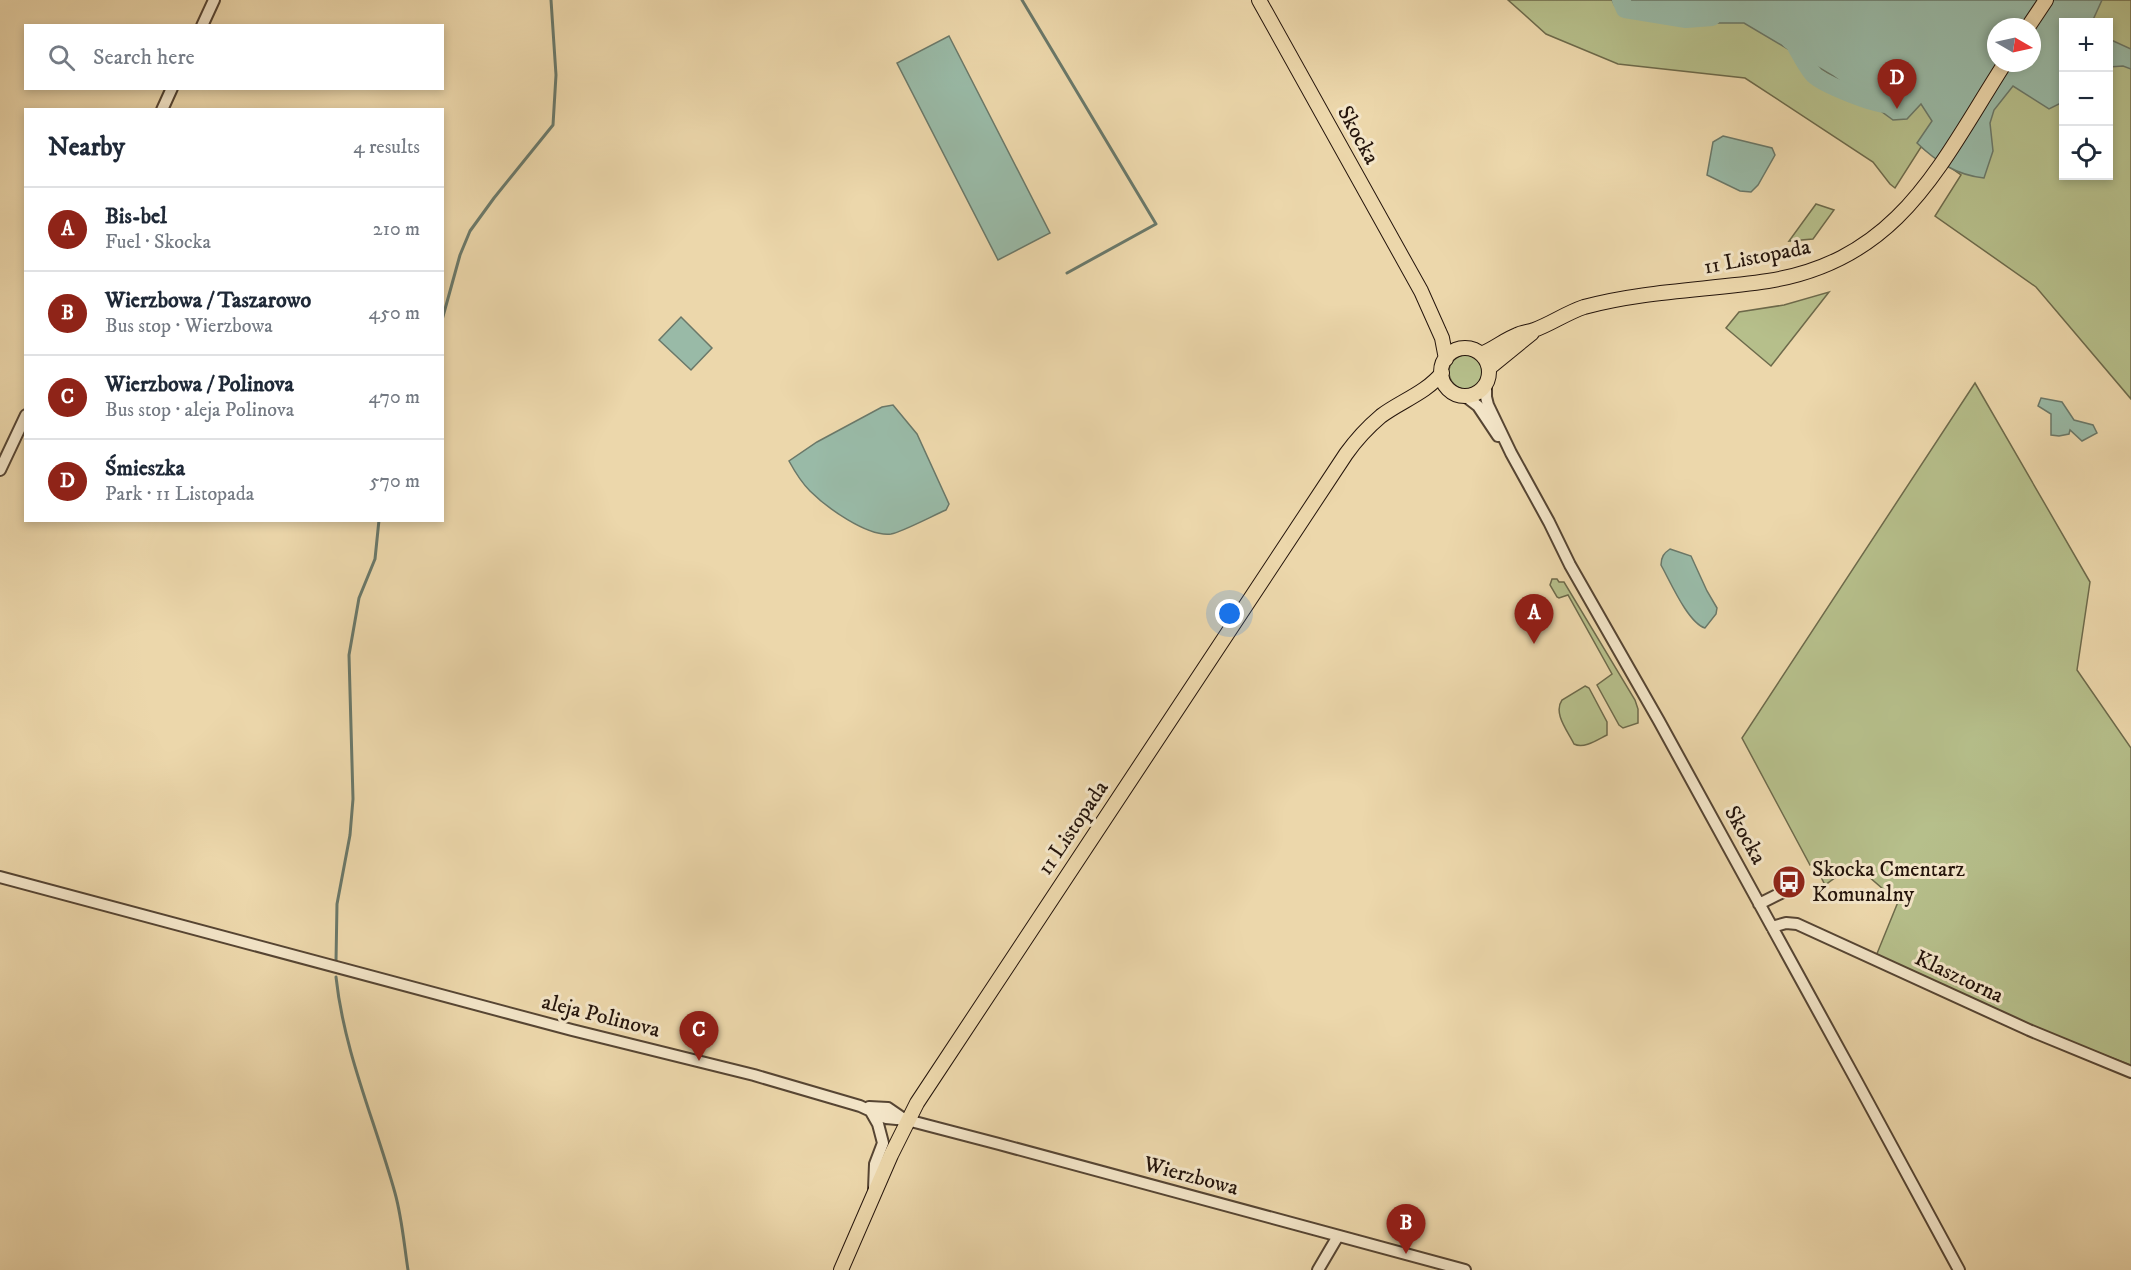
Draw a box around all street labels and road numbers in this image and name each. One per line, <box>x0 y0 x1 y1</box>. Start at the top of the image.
street label: Skocka <box>1331 101 1385 170</box>
street label: 11 Listopada <box>1701 233 1813 281</box>
street label: 11 Listopada <box>1032 775 1115 880</box>
street label: Skocka <box>1718 801 1772 870</box>
street label: Klasztorna <box>1910 945 2008 1010</box>
street label: aleja Polinova <box>539 988 663 1044</box>
street label: Wierzbowa <box>1140 1150 1242 1202</box>

